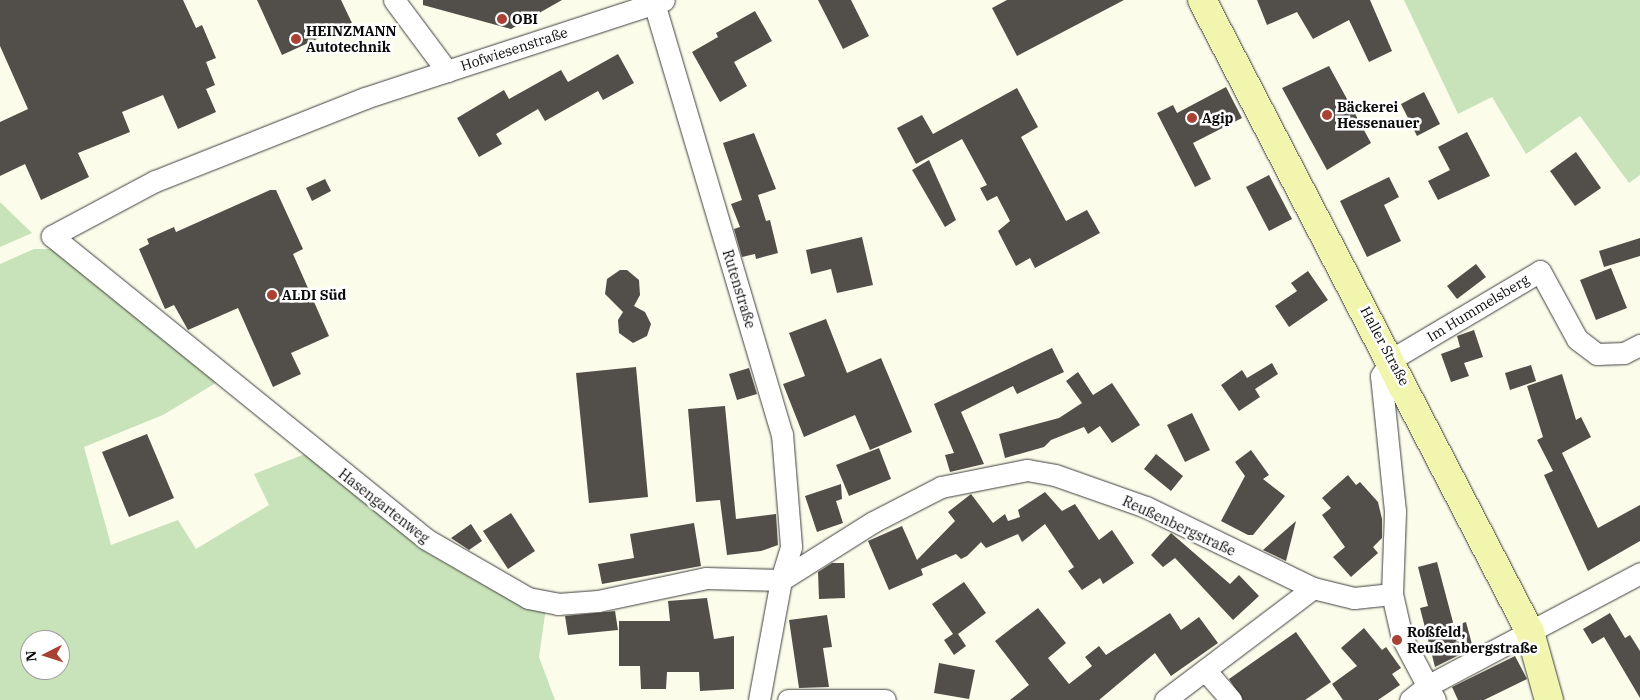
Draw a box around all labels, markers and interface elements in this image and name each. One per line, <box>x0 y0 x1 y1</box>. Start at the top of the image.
place label: OBI <box>512 11 538 27</box>
marker: OBI <box>496 13 508 25</box>
place label: HEINZMANN Autotechnik <box>306 23 397 56</box>
street label: Hofwiesenstraße <box>458 24 570 74</box>
marker: HEINZMANN Autotechnik <box>290 33 302 45</box>
place label: Bäckerei Hessenauer <box>1337 99 1420 132</box>
marker: Bäckerei Hessenauer <box>1321 109 1333 121</box>
place label: Agip <box>1202 110 1233 126</box>
marker: Agip <box>1186 112 1198 124</box>
street label: Rutenstraße <box>719 248 759 330</box>
street label: Im Hummelsberg <box>1424 271 1532 345</box>
place label: ALDI Süd <box>282 287 346 303</box>
marker: ALDI Süd <box>266 289 278 301</box>
street label: Haller Straße <box>1357 303 1413 389</box>
street label: Hasengartenweg <box>335 465 433 547</box>
street label: Reußenbergstraße <box>1120 492 1238 560</box>
place label: Roßfeld, Reußenbergstraße <box>1407 624 1538 656</box>
north arrow <box>20 630 70 680</box>
marker: Roßfeld, Reußenbergstraße <box>1391 634 1403 646</box>
text: N <box>22 650 41 663</box>

